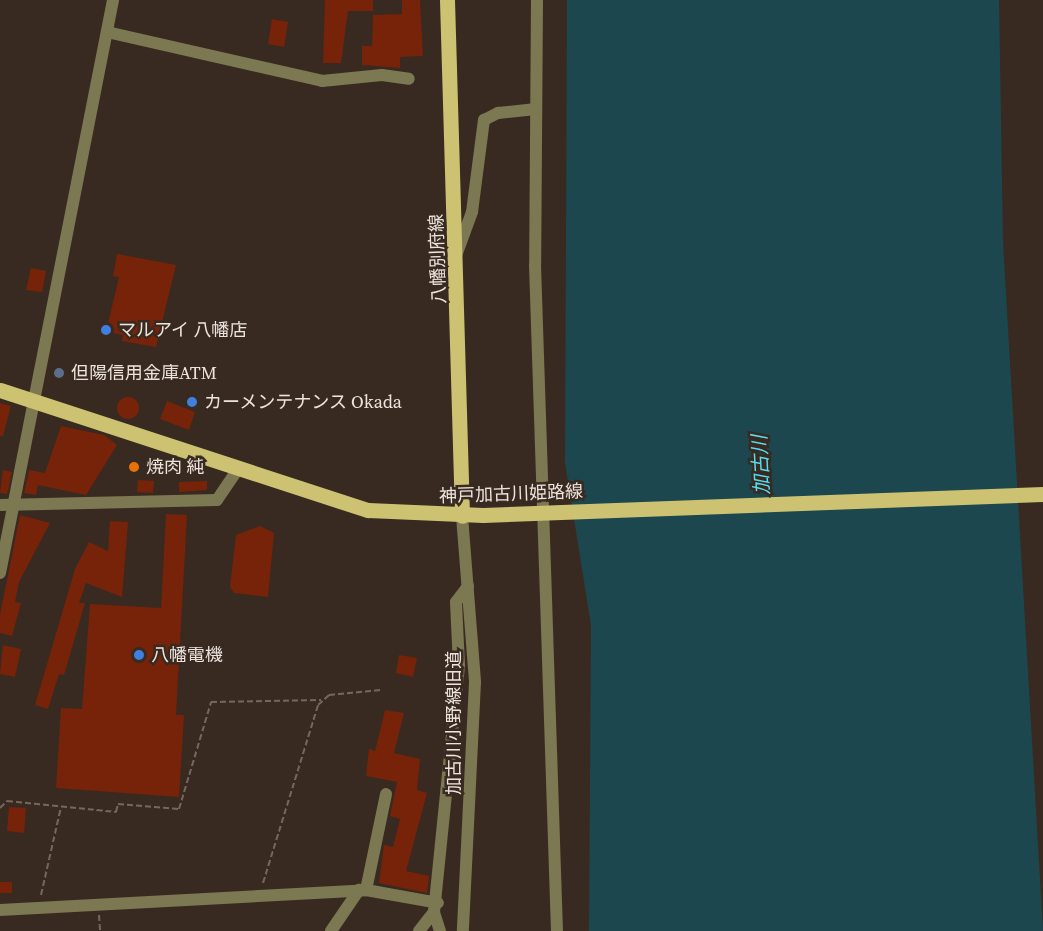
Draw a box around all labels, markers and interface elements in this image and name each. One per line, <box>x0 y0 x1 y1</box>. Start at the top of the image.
street label: 八幡別府線 <box>426 214 450 304</box>
place label: マルアイ 八幡店 <box>118 319 248 341</box>
marker: マルアイ 八幡店 <box>99 323 113 337</box>
place label: 但陽信用金庫ATM <box>71 362 217 384</box>
marker: 但陽信用金庫ATM <box>52 366 66 380</box>
place label: カーメンテナンス Okada <box>204 391 403 413</box>
marker: カーメンテナンス Okada <box>185 395 199 409</box>
water label: 加古川 <box>747 434 775 496</box>
place label: 焼肉 純 <box>146 456 204 478</box>
marker: 焼肉 純 <box>127 460 141 474</box>
street label: 神戸加古川姫路線 <box>439 481 583 507</box>
place label: 八幡電機 <box>151 644 223 666</box>
marker: 八幡電機 <box>132 648 146 662</box>
street label: 加古川小野線旧道 <box>443 651 465 795</box>

